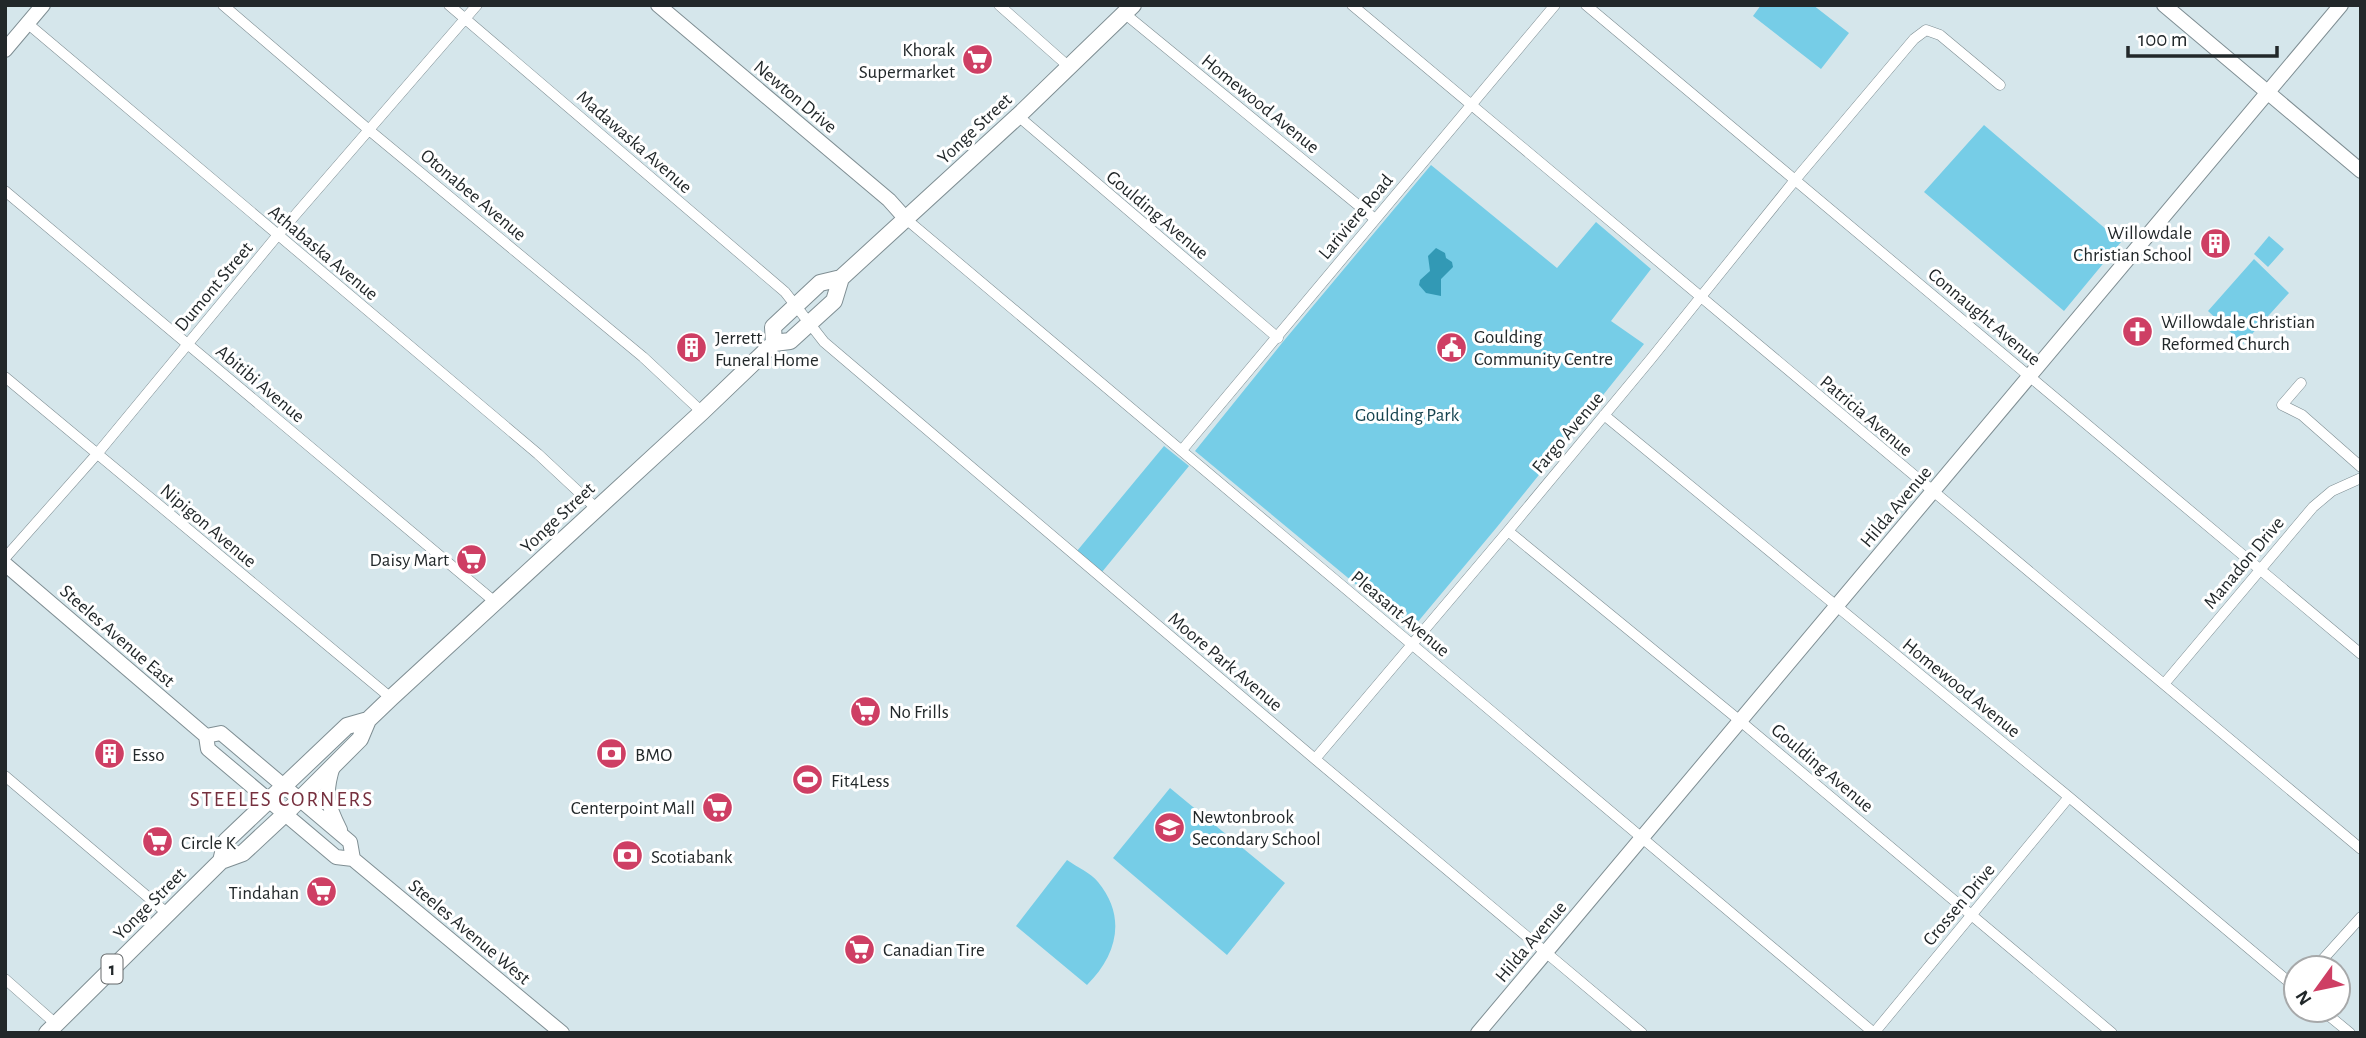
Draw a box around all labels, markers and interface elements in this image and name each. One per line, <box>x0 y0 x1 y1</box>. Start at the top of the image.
scale bar <box>2128 14 2277 58</box>
text: 100 m <box>2138 29 2188 50</box>
place label: Khorak Supermarket <box>859 41 955 82</box>
supermarket icon: Khorak Supermarket <box>961 43 995 77</box>
street label: Homewood Avenue <box>1198 51 1322 157</box>
street label: Newton Drive <box>750 57 840 137</box>
street label: Madawaska Avenue <box>573 87 695 197</box>
street label: Yonge Street <box>934 90 1016 168</box>
street label: Otonabee Avenue <box>417 146 529 245</box>
street label: Goulding Avenue <box>1102 167 1212 263</box>
street label: Lariviere Road <box>1315 171 1397 263</box>
street label: Athabaska Avenue <box>265 202 381 304</box>
place label: Willowdale Christian School <box>2073 224 2192 265</box>
building icon: Willowdale Christian School <box>2198 226 2232 260</box>
street label: Dumont Street <box>172 239 257 335</box>
street label: Connaught Avenue <box>1924 265 2044 370</box>
place label: Willowdale Christian Reformed Church <box>2161 313 2315 354</box>
church icon: Willowdale Christian Reformed Church <box>2121 315 2155 349</box>
place label: Goulding Community Centre <box>1474 328 1613 369</box>
place label: Jerrett Funeral Home <box>715 329 819 370</box>
public building icon: Goulding Community Centre <box>1434 330 1468 364</box>
building icon: Jerrett Funeral Home <box>675 331 709 365</box>
street label: Abitibi Avenue <box>212 342 308 426</box>
street label: Patricia Avenue <box>1816 372 1916 460</box>
street label: Fargo Avenue <box>1529 389 1607 477</box>
park label: Goulding Park <box>1355 406 1459 425</box>
street label: Hilda Avenue <box>1857 463 1935 551</box>
street label: Yonge Street <box>517 479 599 557</box>
street label: Nipigon Avenue <box>157 481 260 572</box>
street label: Manadon Drive <box>2200 513 2288 613</box>
supermarket icon: Daisy Mart <box>455 542 489 576</box>
place label: Daisy Mart <box>369 551 449 570</box>
street label: Pleasant Avenue <box>1347 568 1453 661</box>
street label: Steeles Avenue East <box>56 581 178 691</box>
street label: Moore Park Avenue <box>1164 609 1286 715</box>
street label: Homewood Avenue <box>1899 635 2023 741</box>
supermarket icon: No Frills <box>849 694 883 728</box>
place label: No Frills <box>889 703 949 722</box>
street label: Goulding Avenue <box>1767 720 1877 816</box>
building icon: Esso <box>92 737 126 771</box>
bank icon: BMO <box>595 737 629 771</box>
place label: Esso <box>132 746 165 765</box>
place label: BMO <box>635 746 672 765</box>
sports icon: Fit4Less <box>791 763 825 797</box>
place label: Fit4Less <box>831 772 890 791</box>
district label: STEELES CORNERS <box>190 789 374 810</box>
supermarket icon: Centerpoint Mall <box>701 790 735 824</box>
place label: Centerpoint Mall <box>571 799 695 818</box>
place label: Newtonbrook Secondary School <box>1192 808 1321 849</box>
school or university icon: Newtonbrook Secondary School <box>1152 810 1186 844</box>
supermarket icon: Circle K <box>141 825 175 859</box>
place label: Circle K <box>181 834 236 853</box>
bank icon: Scotiabank <box>611 839 645 873</box>
place label: Scotiabank <box>651 848 733 867</box>
street label: Crossen Drive <box>1920 860 1999 949</box>
street label: Yonge Street <box>110 864 190 944</box>
supermarket icon: Tindahan <box>305 875 339 909</box>
street label: Steeles Avenue West <box>405 876 534 988</box>
place label: Tindahan <box>228 884 299 903</box>
street label: Hilda Avenue <box>1492 898 1570 986</box>
supermarket icon: Canadian Tire <box>843 932 877 966</box>
place label: Canadian Tire <box>883 941 985 960</box>
road number: 1 <box>102 954 122 984</box>
north arrow <box>2282 954 2352 1024</box>
text: N <box>2292 987 2316 1008</box>

